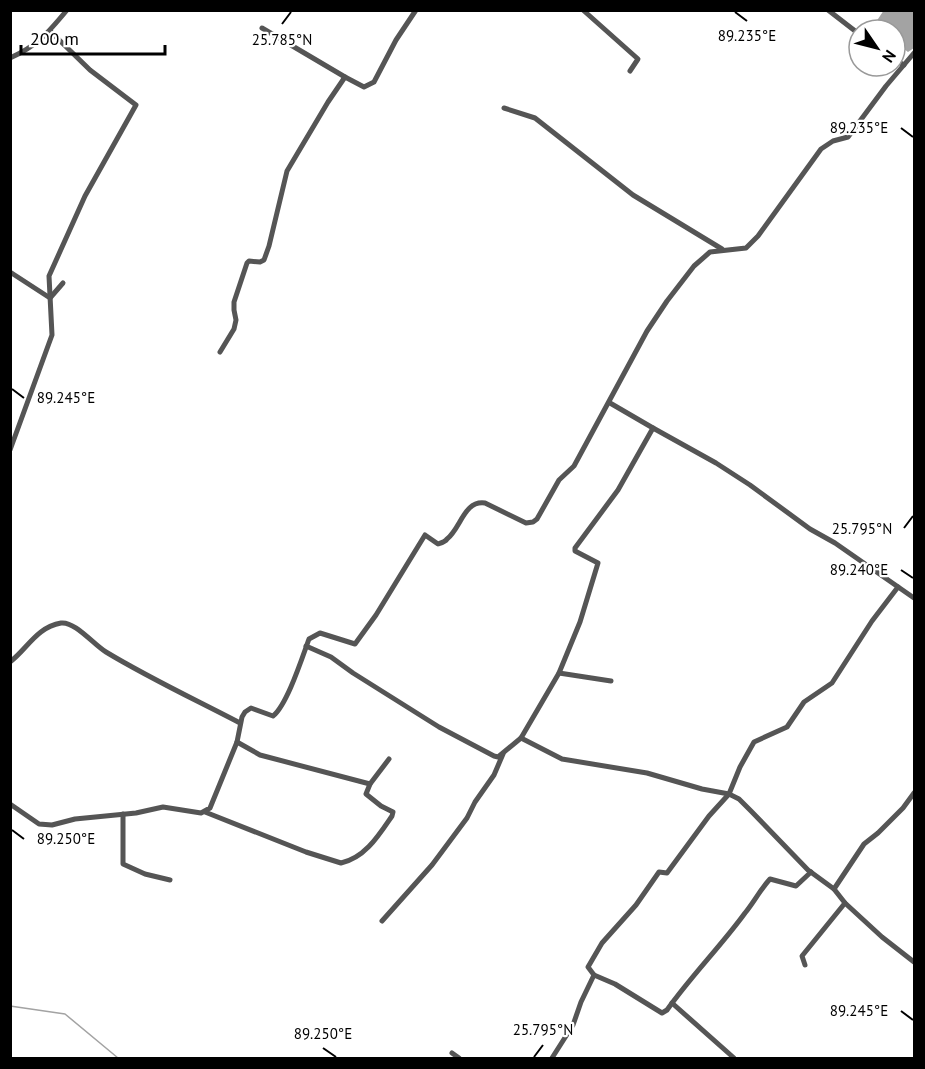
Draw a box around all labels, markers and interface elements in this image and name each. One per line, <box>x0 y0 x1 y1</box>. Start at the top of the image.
scale bar <box>21 18 165 56</box>
north arrow <box>847 18 907 78</box>
text: 89.235°E <box>718 26 776 45</box>
text: 200 m <box>30 27 79 50</box>
text: 25.785°N <box>252 30 312 49</box>
text: N <box>878 47 900 67</box>
text: 89.235°E <box>830 118 888 137</box>
text: 89.245°E <box>37 388 95 407</box>
text: 25.795°N <box>832 519 892 538</box>
text: 89.240°E <box>830 560 888 579</box>
text: 89.250°E <box>37 829 95 848</box>
text: 89.245°E <box>830 1001 888 1020</box>
text: 25.795°N <box>513 1020 573 1039</box>
text: 89.250°E <box>294 1024 352 1043</box>

